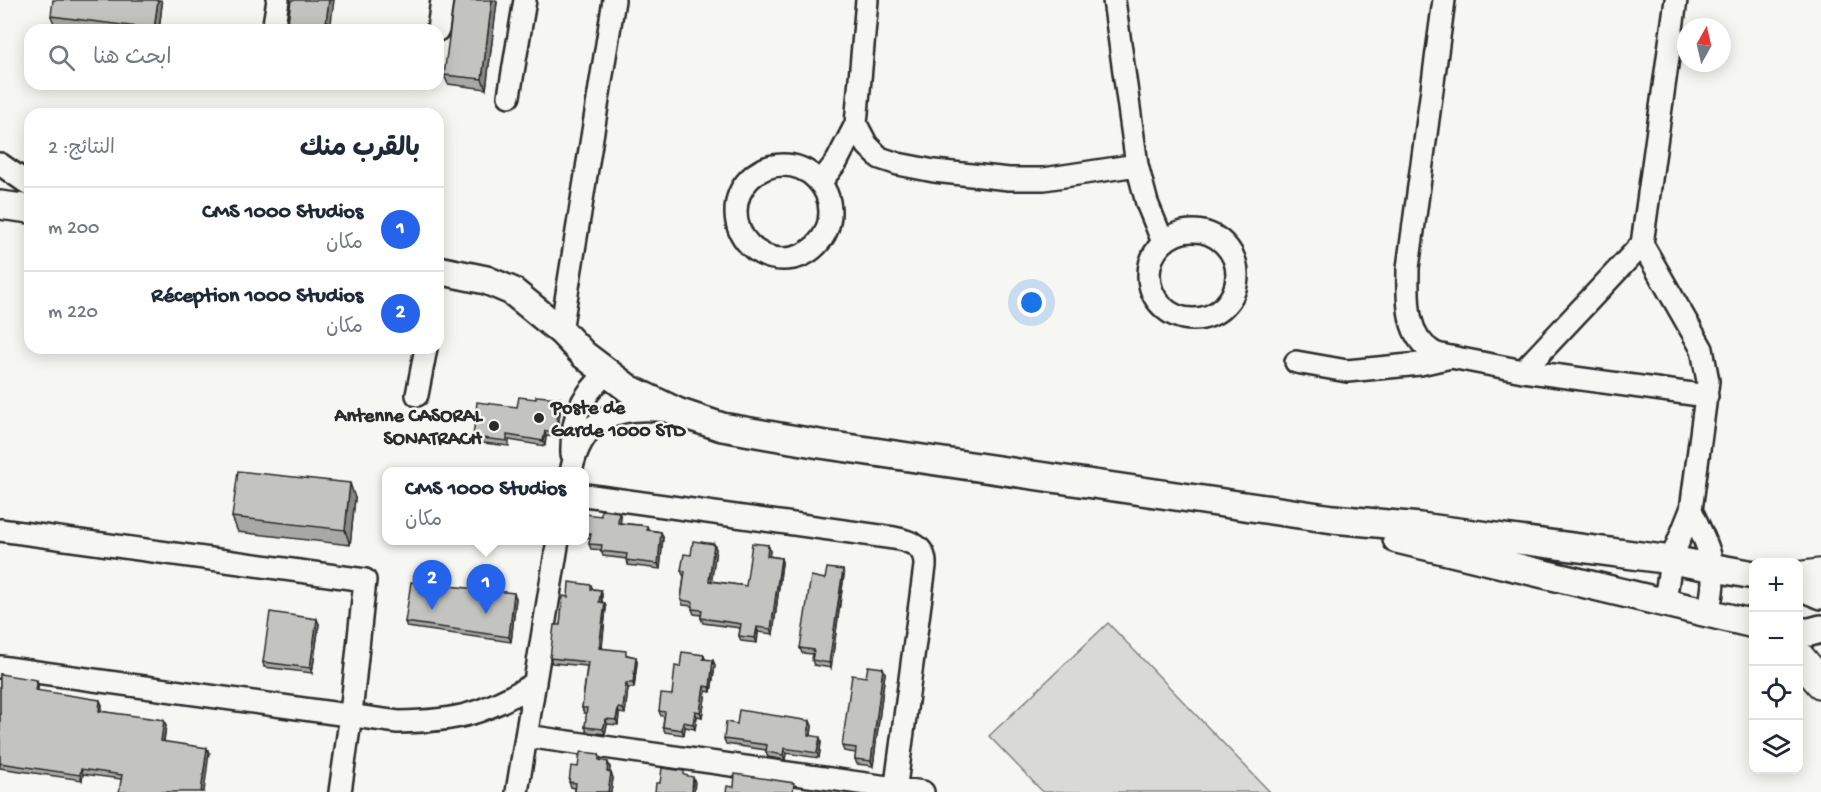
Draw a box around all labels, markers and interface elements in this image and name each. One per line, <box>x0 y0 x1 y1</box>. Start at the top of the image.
north arrow <box>1677 18 1731 72</box>
search box <box>24 24 444 90</box>
icon: search <box>45 41 78 74</box>
text: ابحث هنا <box>93 46 172 72</box>
text: بالقرب منك <box>300 135 420 166</box>
text: النتائج: 2 <box>48 138 115 161</box>
text: CMS 1000 Studios <box>202 200 363 226</box>
text: 200 m <box>48 218 99 241</box>
text: 1 <box>396 218 405 241</box>
text: مكان <box>326 233 363 256</box>
text: Réception 1000 Studios <box>151 284 363 310</box>
your location <box>1017 288 1046 317</box>
text: 220 m <box>48 302 98 325</box>
text: 2 <box>396 302 405 325</box>
text: مكان <box>326 317 363 340</box>
place label: Poste de Garde 1000 STD <box>550 398 686 444</box>
place label: Antenne CASORAL SONATRACH <box>334 406 484 452</box>
marker: Poste de Garde 1000 STD <box>532 411 546 425</box>
marker: Antenne CASORAL SONATRACH <box>487 419 501 433</box>
popup <box>382 467 589 545</box>
text: CMS 1000 Studios <box>405 477 566 503</box>
text: مكان <box>405 510 442 533</box>
map controls <box>1749 558 1803 774</box>
button: + <box>1749 558 1803 612</box>
pin: 2 <box>412 560 452 610</box>
pin: 1 <box>466 564 506 614</box>
button: − <box>1749 612 1803 666</box>
button: locate <box>1749 666 1803 720</box>
button: layers <box>1749 720 1803 774</box>

